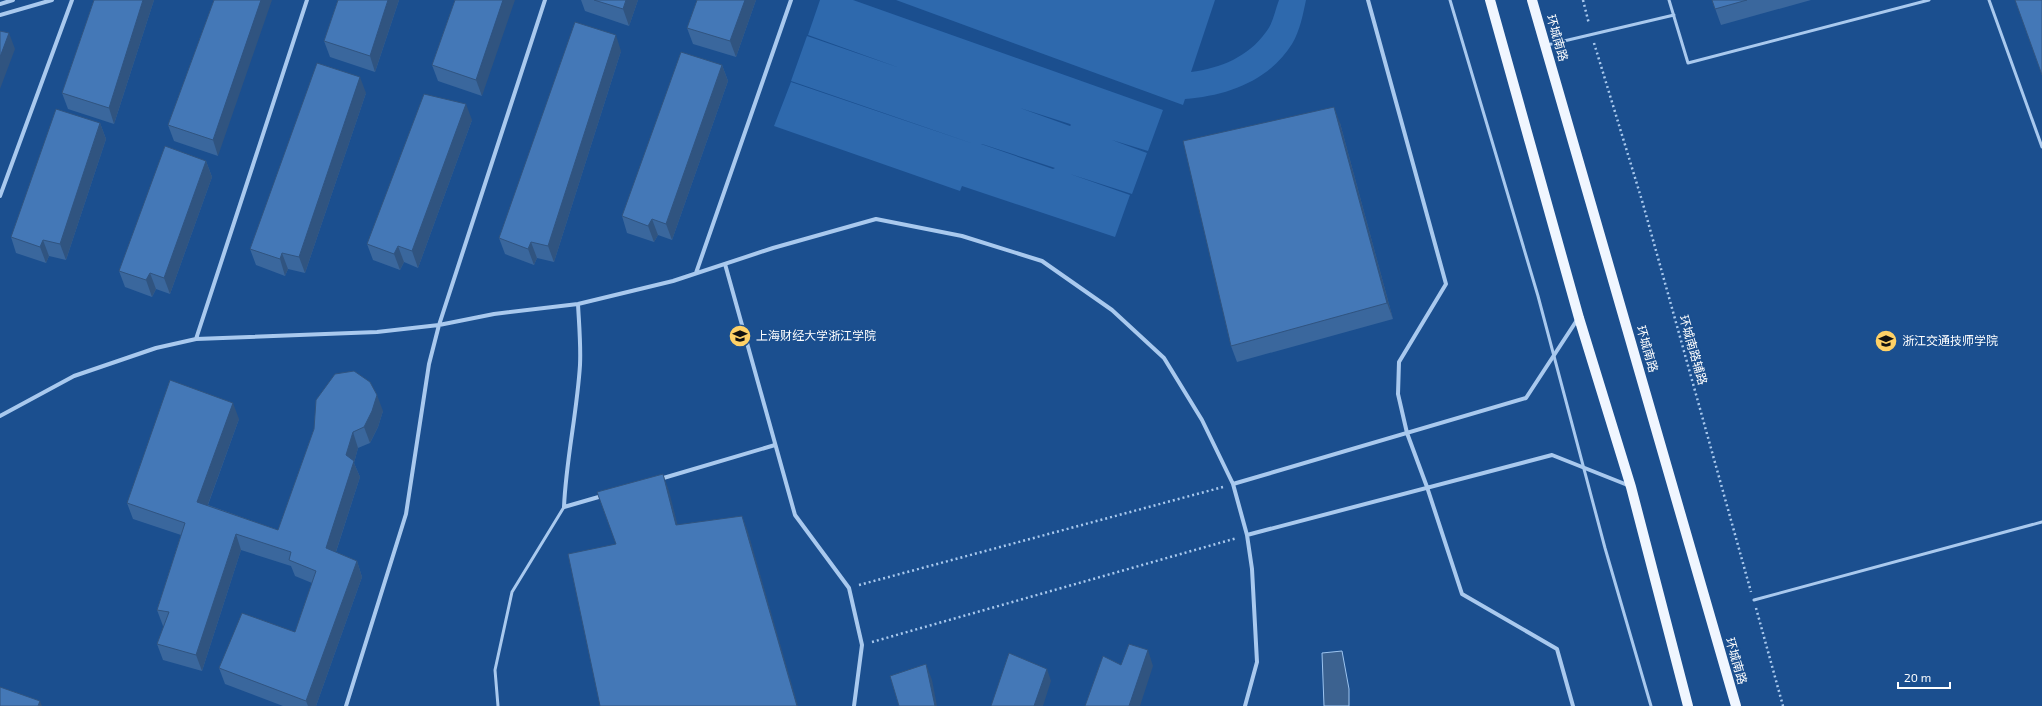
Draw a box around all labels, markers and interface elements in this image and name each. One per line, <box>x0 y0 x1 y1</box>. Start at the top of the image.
street label: 环城南路 <box>1545 13 1571 63</box>
street label: 环城南路辅路 <box>1677 313 1711 386</box>
school or university icon: 上海财经大学浙江学院 <box>727 323 753 349</box>
street label: 环城南路 <box>1635 324 1661 374</box>
place label: 上海财经大学浙江学院 <box>756 328 876 342</box>
school or university icon: 浙江交通技师学院 <box>1873 328 1899 354</box>
place label: 浙江交通技师学院 <box>1902 333 1998 347</box>
street label: 环城南路 <box>1724 636 1750 686</box>
scale bar <box>1898 664 1950 690</box>
text: 20 m <box>1904 670 1931 684</box>

